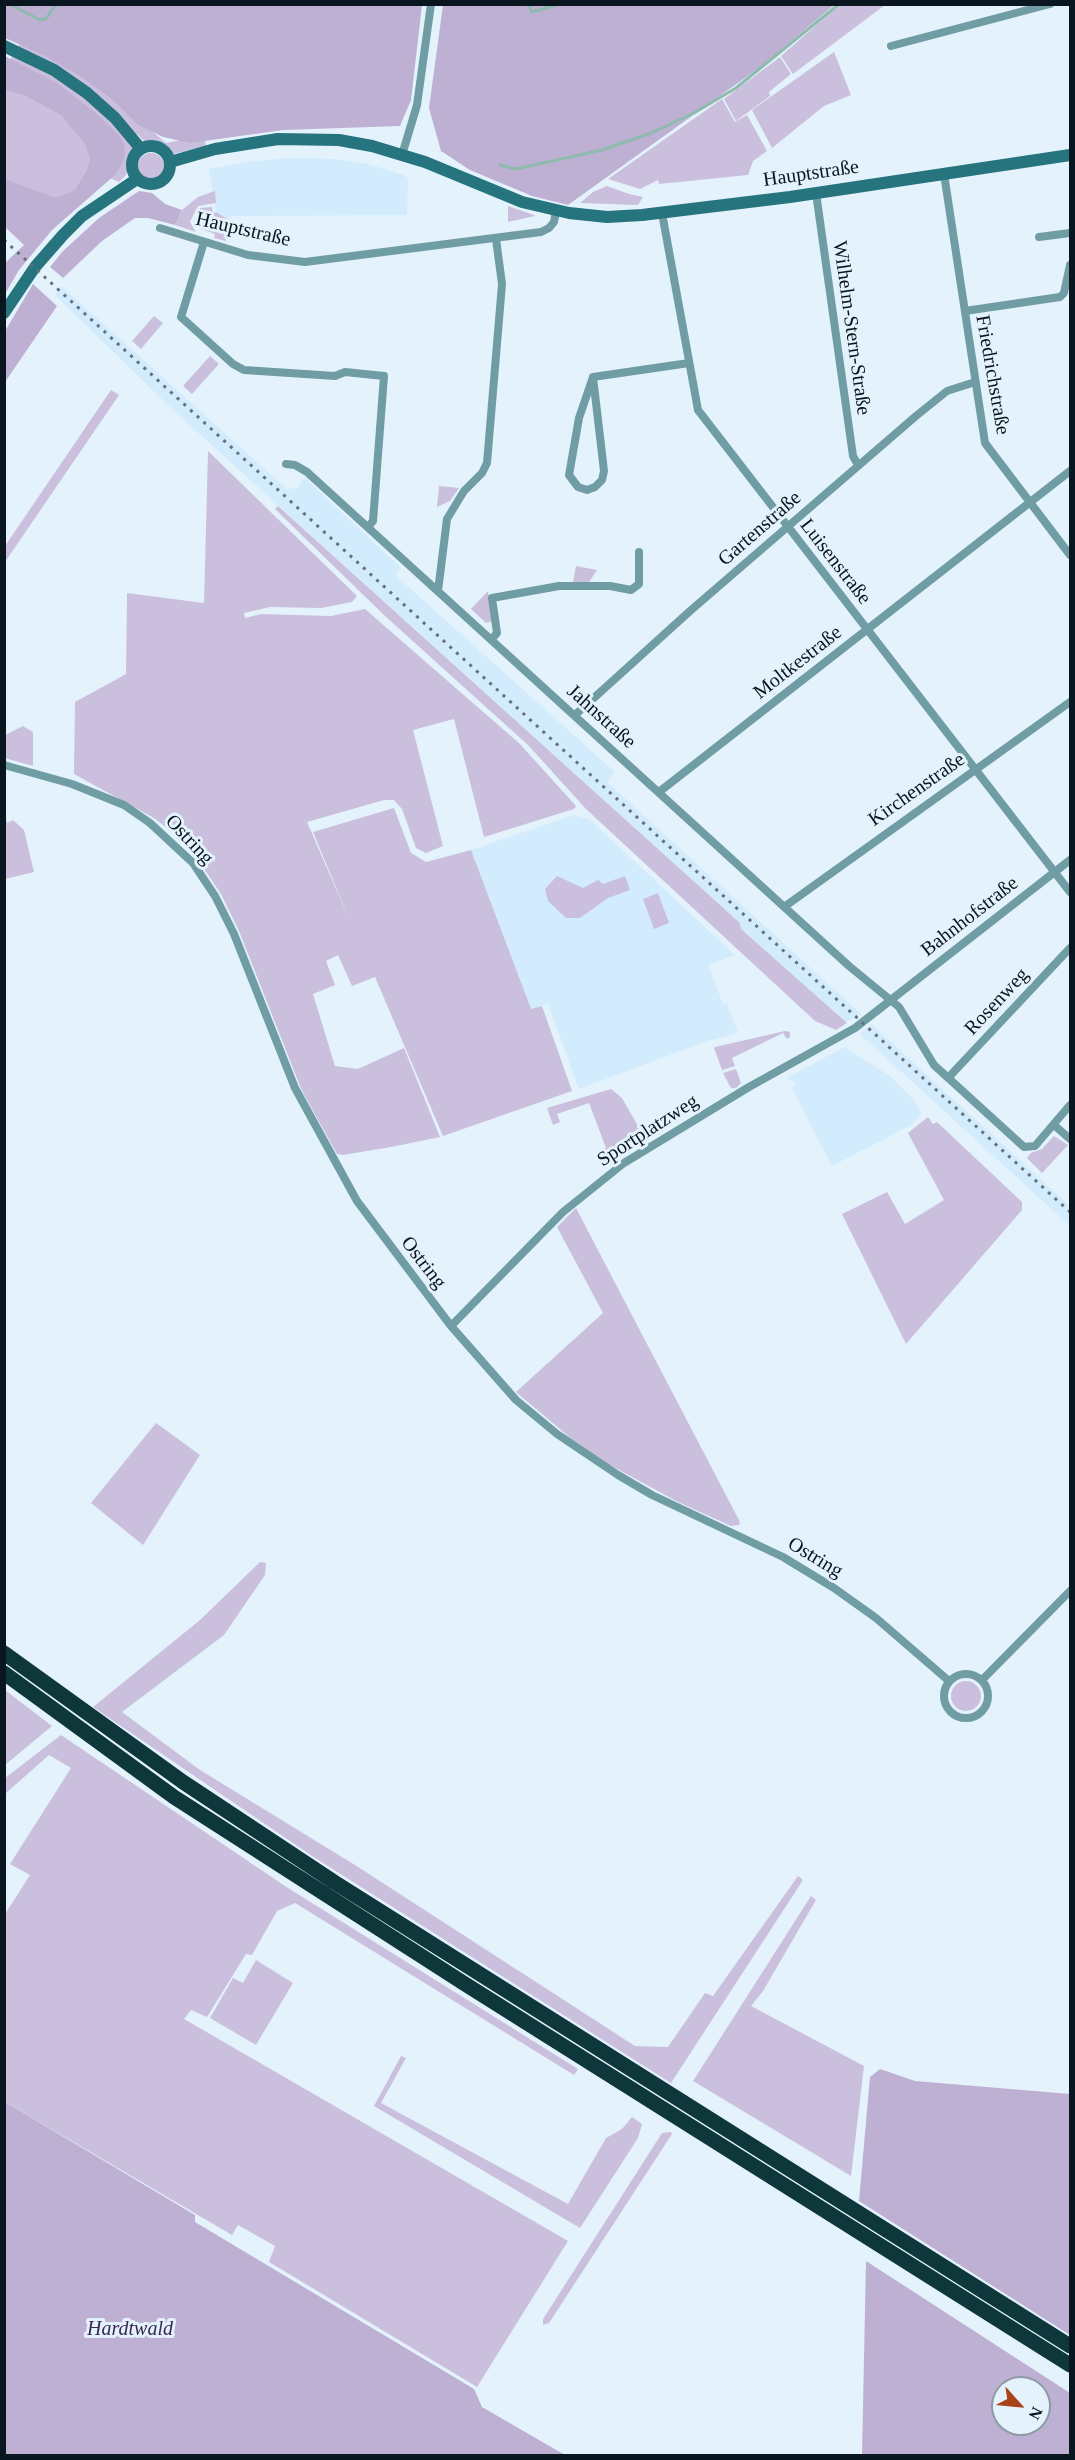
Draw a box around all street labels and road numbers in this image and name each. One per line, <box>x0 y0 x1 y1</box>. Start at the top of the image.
street label: Hauptstraße <box>761 155 861 193</box>
street label: Hauptstraße <box>193 207 293 253</box>
street label: Wilhelm-Stern-Straße <box>827 239 875 417</box>
street label: Friedrichstraße <box>970 313 1014 437</box>
street label: Gartenstraße <box>714 486 806 572</box>
street label: Luisenstraße <box>794 514 876 610</box>
street label: Moltkestraße <box>749 621 847 705</box>
street label: Jahnstraße <box>562 680 640 754</box>
street label: Kirchenstraße <box>864 748 970 832</box>
street label: Ostring <box>160 810 218 870</box>
street label: Bahnhofstraße <box>917 872 1023 962</box>
street label: Rosenweg <box>960 963 1034 1041</box>
street label: Sportplatzweg <box>593 1089 703 1173</box>
street label: Ostring <box>395 1232 451 1294</box>
street label: Ostring <box>783 1532 847 1584</box>

